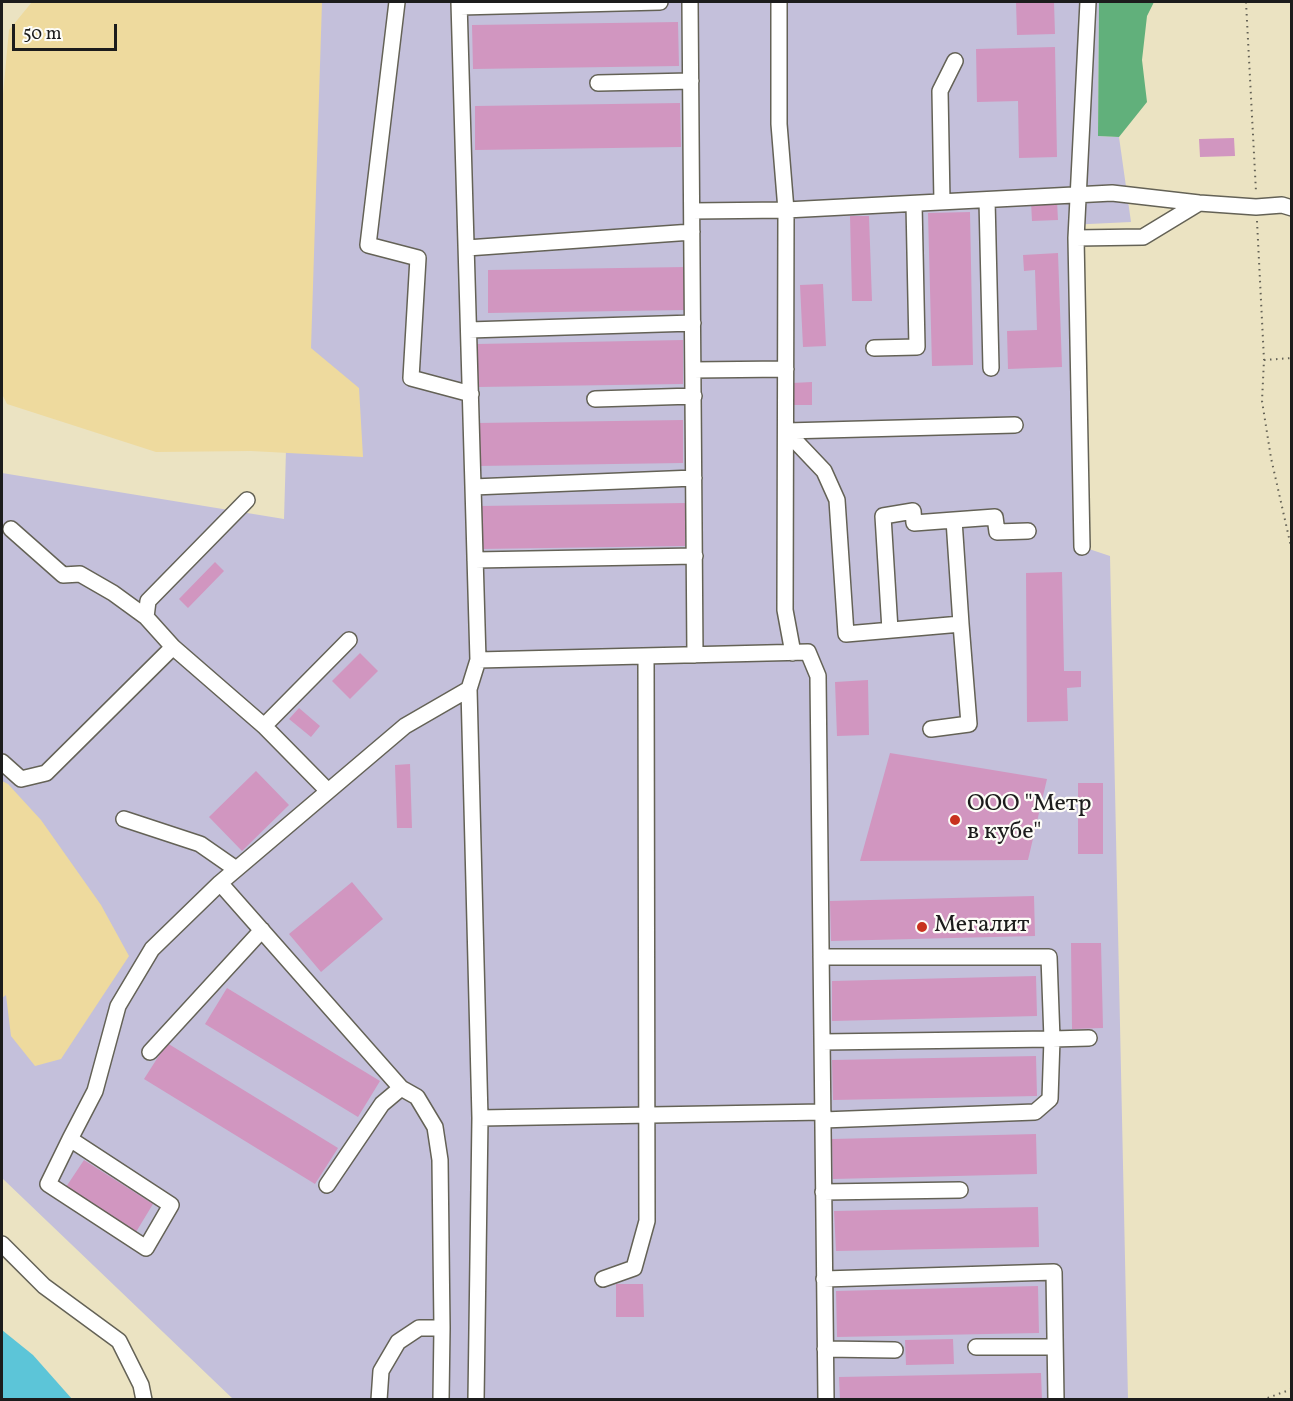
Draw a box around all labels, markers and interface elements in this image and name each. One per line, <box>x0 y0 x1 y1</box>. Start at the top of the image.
scale bar <box>15 12 120 50</box>
text: 50 m <box>23 22 62 47</box>
place label: ООО "Метр в кубе" <box>967 792 1092 848</box>
marker: ООО "Метр в кубе" <box>948 813 962 827</box>
place label: Мегалит <box>934 913 1029 941</box>
marker: Мегалит <box>915 920 929 934</box>

